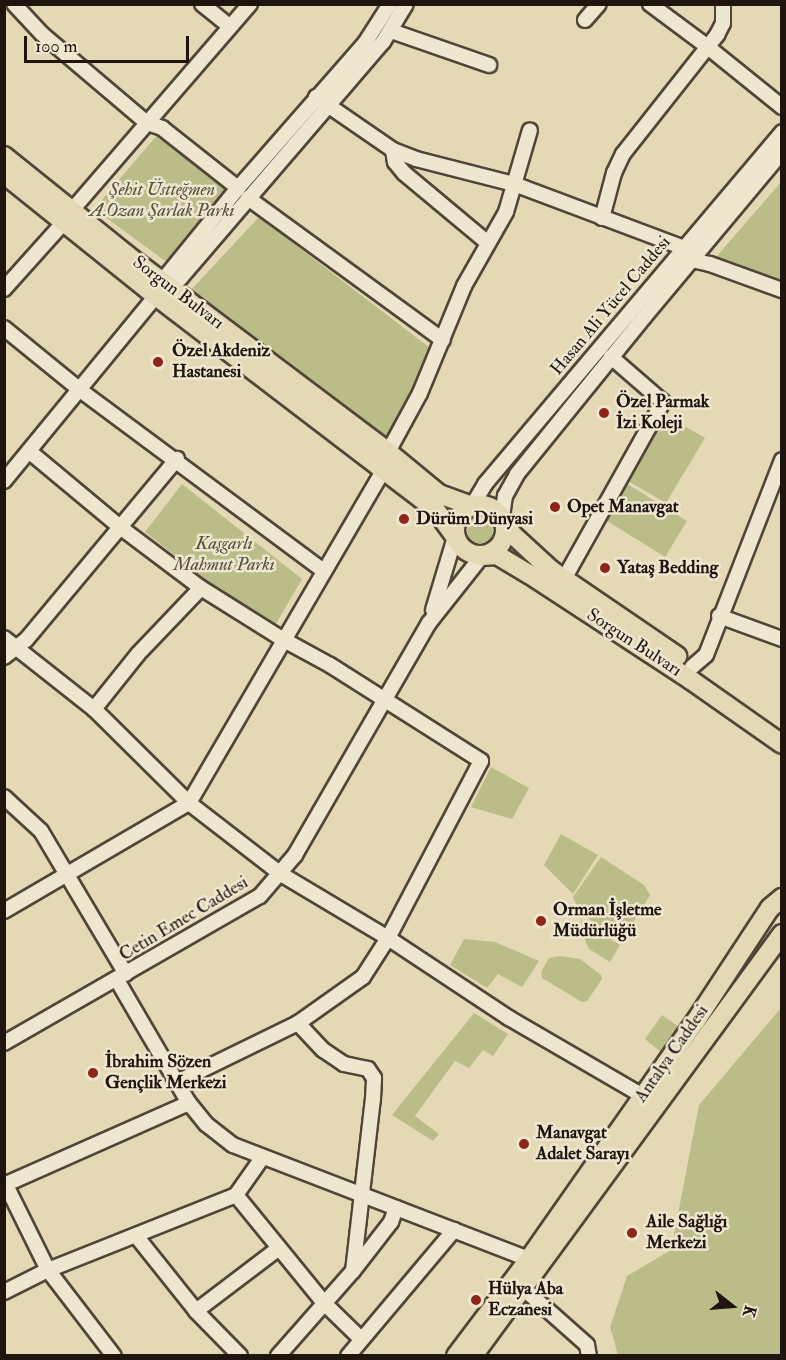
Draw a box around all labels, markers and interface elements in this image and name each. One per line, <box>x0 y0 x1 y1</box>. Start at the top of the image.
scale bar <box>27 24 192 62</box>
text: 100 m <box>35 35 78 58</box>
park label: Şehit Üstteğmen A.Ozan Şarlak Parkı <box>90 180 234 222</box>
street label: Hasan Ali Yücel Caddesi <box>546 232 676 380</box>
street label: Sorgun Bulvarı <box>128 252 228 334</box>
place label: Özel Akdeniz Hastanesi <box>172 341 270 384</box>
marker: Özel Akdeniz Hastanesi <box>149 353 167 371</box>
place label: Özel Parmak İzi Koleji <box>616 392 709 434</box>
marker: Özel Parmak İzi Koleji <box>597 406 611 420</box>
place label: Opet Manavgat <box>567 496 679 518</box>
marker: Opet Manavgat <box>548 500 562 514</box>
place label: Dürüm Dünyasi <box>416 508 533 530</box>
marker: Dürüm Dünyasi <box>397 512 411 526</box>
park label: Kaşgarlı Mahmut Parkı <box>173 534 275 576</box>
place label: Yataş Bedding <box>617 557 718 579</box>
marker: Yataş Bedding <box>598 561 612 575</box>
street label: Sorgun Bulvarı <box>582 604 686 682</box>
street label: Cetin Emec Caddesi <box>116 872 252 966</box>
place label: Orman İşletme Müdürlüğü <box>553 900 662 942</box>
marker: Orman İşletme Müdürlüğü <box>534 914 548 928</box>
street label: Antalya Caddesi <box>630 1001 714 1107</box>
place label: İbrahim Sözen Gençlik Merkezi <box>105 1052 227 1094</box>
marker: İbrahim Sözen Gençlik Merkezi <box>86 1066 100 1080</box>
place label: Manavgat Adalet Sarayı <box>536 1123 629 1166</box>
marker: Manavgat Adalet Sarayı <box>517 1137 531 1151</box>
place label: Aile Sağlığı Merkezi <box>646 1212 727 1254</box>
marker: Aile Sağlığı Merkezi <box>623 1224 641 1242</box>
north arrow <box>702 1276 762 1336</box>
place label: Hülya Aba Eczanesi <box>488 1279 563 1322</box>
marker: Hülya Aba Eczanesi <box>469 1293 483 1307</box>
text: K <box>738 1303 760 1320</box>

